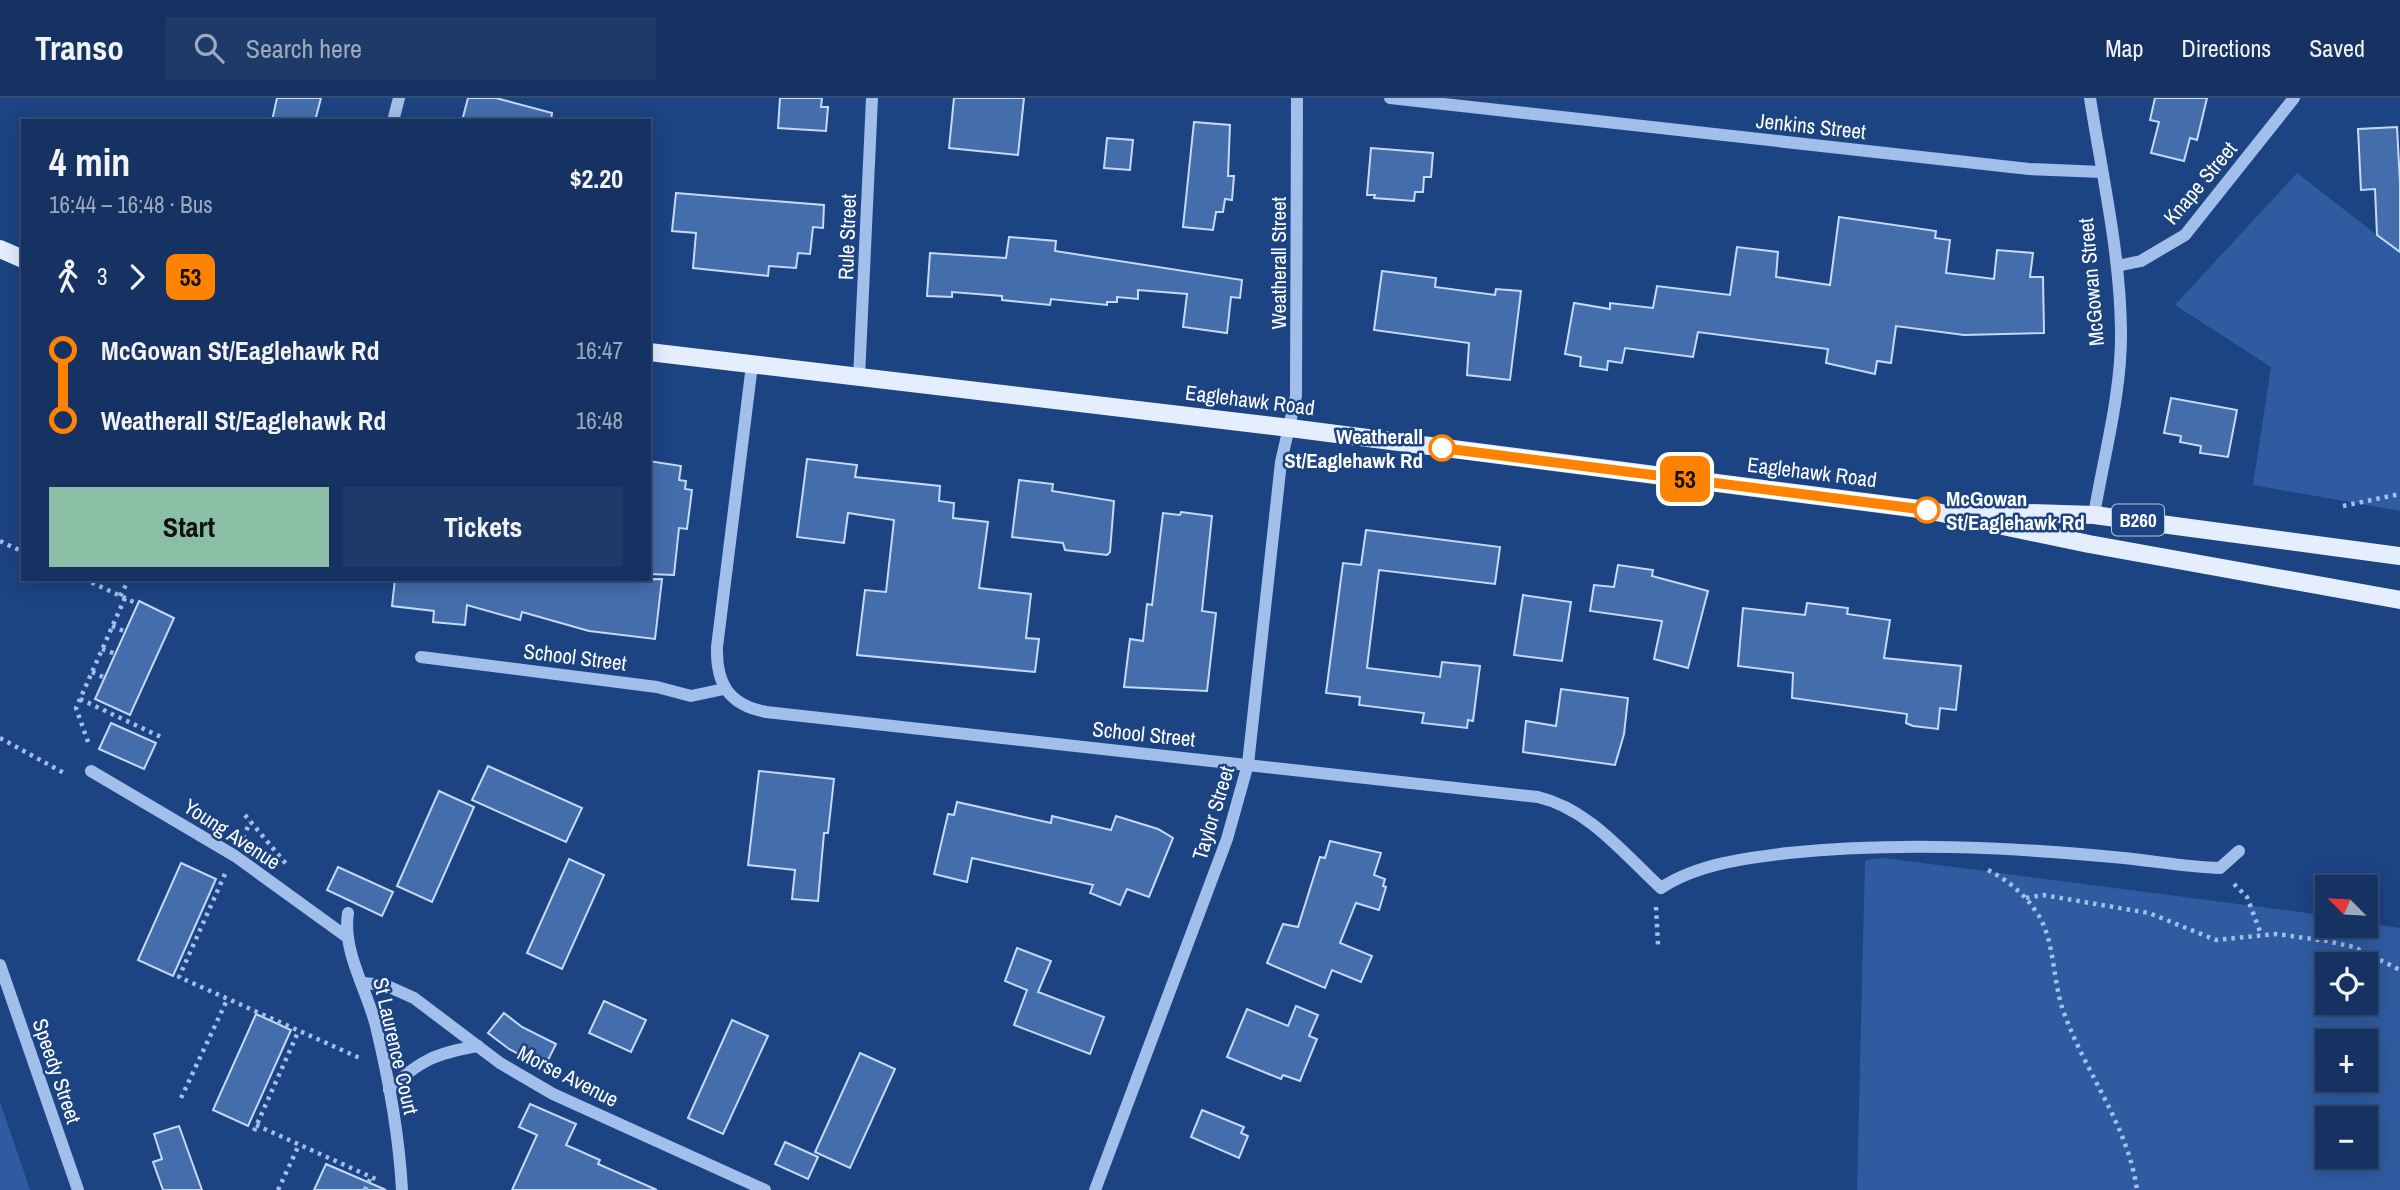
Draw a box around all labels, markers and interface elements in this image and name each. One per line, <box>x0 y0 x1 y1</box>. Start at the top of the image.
search box <box>166 17 656 80</box>
text: Transo <box>35 26 124 70</box>
icon: search <box>190 29 228 67</box>
text: Search here <box>246 31 362 66</box>
text: Map <box>2105 32 2143 64</box>
text: Directions <box>2181 32 2271 64</box>
text: Saved <box>2309 32 2365 64</box>
street label: Jenkins Street <box>1755 106 1867 146</box>
street label: Knape Street <box>2157 135 2244 231</box>
text: 4 min <box>49 137 130 188</box>
text: $2.20 <box>570 161 623 196</box>
text: 16:44 – 16:48 · Bus <box>49 189 213 220</box>
street label: Rule Street <box>831 193 863 281</box>
street label: Weatherall Street <box>1264 196 1293 329</box>
street label: McGowan Street <box>2071 217 2111 347</box>
icon: walk <box>49 258 87 296</box>
icon: forward <box>118 258 156 296</box>
text: 3 <box>97 261 108 292</box>
text: 53 <box>180 261 201 293</box>
text: McGowan St/Eaglehawk Rd <box>101 333 379 368</box>
text: 16:47 <box>576 335 623 366</box>
street label: Eaglehawk Road <box>1184 378 1316 422</box>
text: Weatherall St/Eaglehawk Rd <box>101 403 386 438</box>
text: 16:48 <box>576 405 623 436</box>
place label: Weatherall St/Eaglehawk Rd <box>1284 422 1423 475</box>
marker: Weatherall St/Eaglehawk Rd <box>1429 435 1455 461</box>
street label: Eaglehawk Road <box>1746 450 1878 494</box>
line badge: 53 <box>1654 456 1716 502</box>
text: 53 <box>1674 463 1696 495</box>
place label: McGowan St/Eaglehawk Rd <box>1946 484 2085 537</box>
button: Start <box>49 487 329 567</box>
button: Tickets <box>343 487 623 567</box>
marker: McGowan St/Eaglehawk Rd <box>1914 497 1940 523</box>
road number: B260 <box>2112 504 2164 536</box>
street label: School Street <box>522 636 628 678</box>
street label: School Street <box>1091 714 1197 754</box>
street label: Taylor Street <box>1185 762 1241 864</box>
street label: Young Avenue <box>178 792 286 876</box>
north arrow <box>2315 875 2378 938</box>
map controls <box>2315 875 2378 1169</box>
button: locate <box>2315 952 2378 1015</box>
street label: St Laurence Court <box>366 975 426 1118</box>
street label: Speedy Street <box>26 1015 89 1128</box>
button: + <box>2315 1029 2378 1092</box>
street label: Morse Avenue <box>513 1038 623 1114</box>
button: − <box>2315 1106 2378 1169</box>

